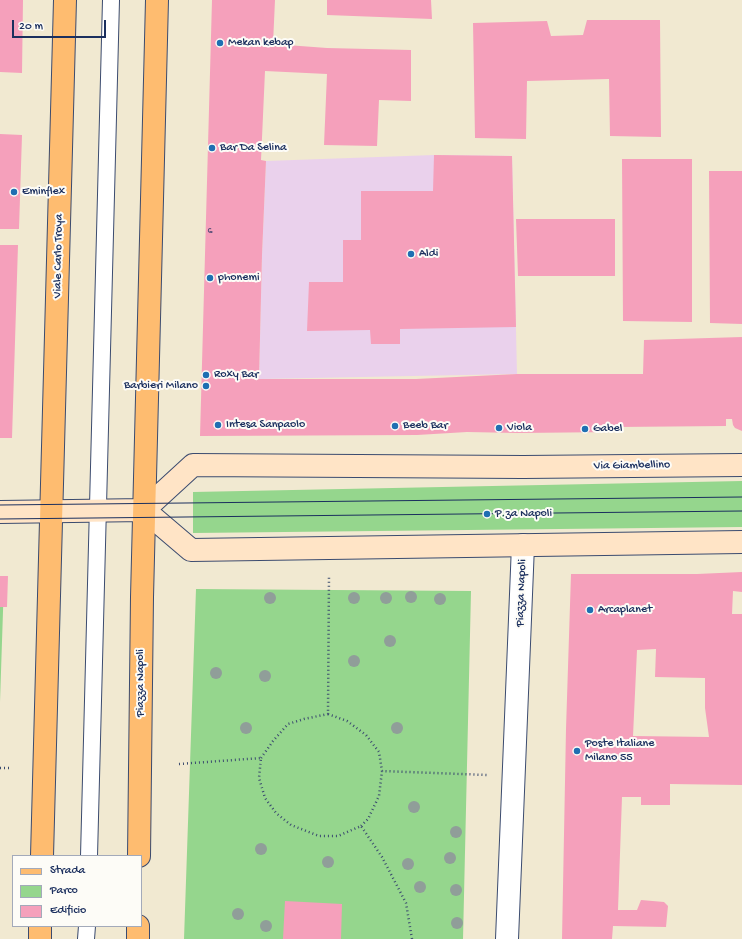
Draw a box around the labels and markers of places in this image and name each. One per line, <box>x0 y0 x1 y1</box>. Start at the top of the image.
place label: Mekan kebap <box>228 36 294 50</box>
marker: Mekan kebap <box>215 38 225 48</box>
place label: Bar Da Selina <box>220 141 287 155</box>
marker: Bar Da Selina <box>207 143 217 153</box>
place label: Eminflex <box>22 185 65 199</box>
marker: Eminflex <box>9 187 19 197</box>
place label: Aldi <box>419 247 438 261</box>
marker: Aldi <box>406 249 416 259</box>
place label: phonemi <box>218 271 260 285</box>
marker: phonemi <box>205 273 215 283</box>
place label: Roxy Bar <box>214 368 259 382</box>
marker: Roxy Bar <box>201 370 211 380</box>
place label: Barbieri Milano <box>124 379 198 393</box>
marker: Barbieri Milano <box>201 381 211 391</box>
place label: Intesa Sanpaolo <box>226 418 305 432</box>
place label: Beeb Bar <box>403 419 448 433</box>
marker: Intesa Sanpaolo <box>213 420 223 430</box>
marker: Beeb Bar <box>390 421 400 431</box>
place label: Viola <box>507 421 532 435</box>
place label: Gabel <box>593 422 622 436</box>
marker: Viola <box>494 423 504 433</box>
marker: Gabel <box>580 424 590 434</box>
place label: P.za Napoli <box>495 507 552 521</box>
marker: P.za Napoli <box>482 509 492 519</box>
place label: Arcaplanet <box>598 603 652 617</box>
marker: Arcaplanet <box>585 605 595 615</box>
place label: Poste Italiane Milano 55 <box>585 737 654 765</box>
marker: Poste Italiane Milano 55 <box>572 746 582 756</box>

